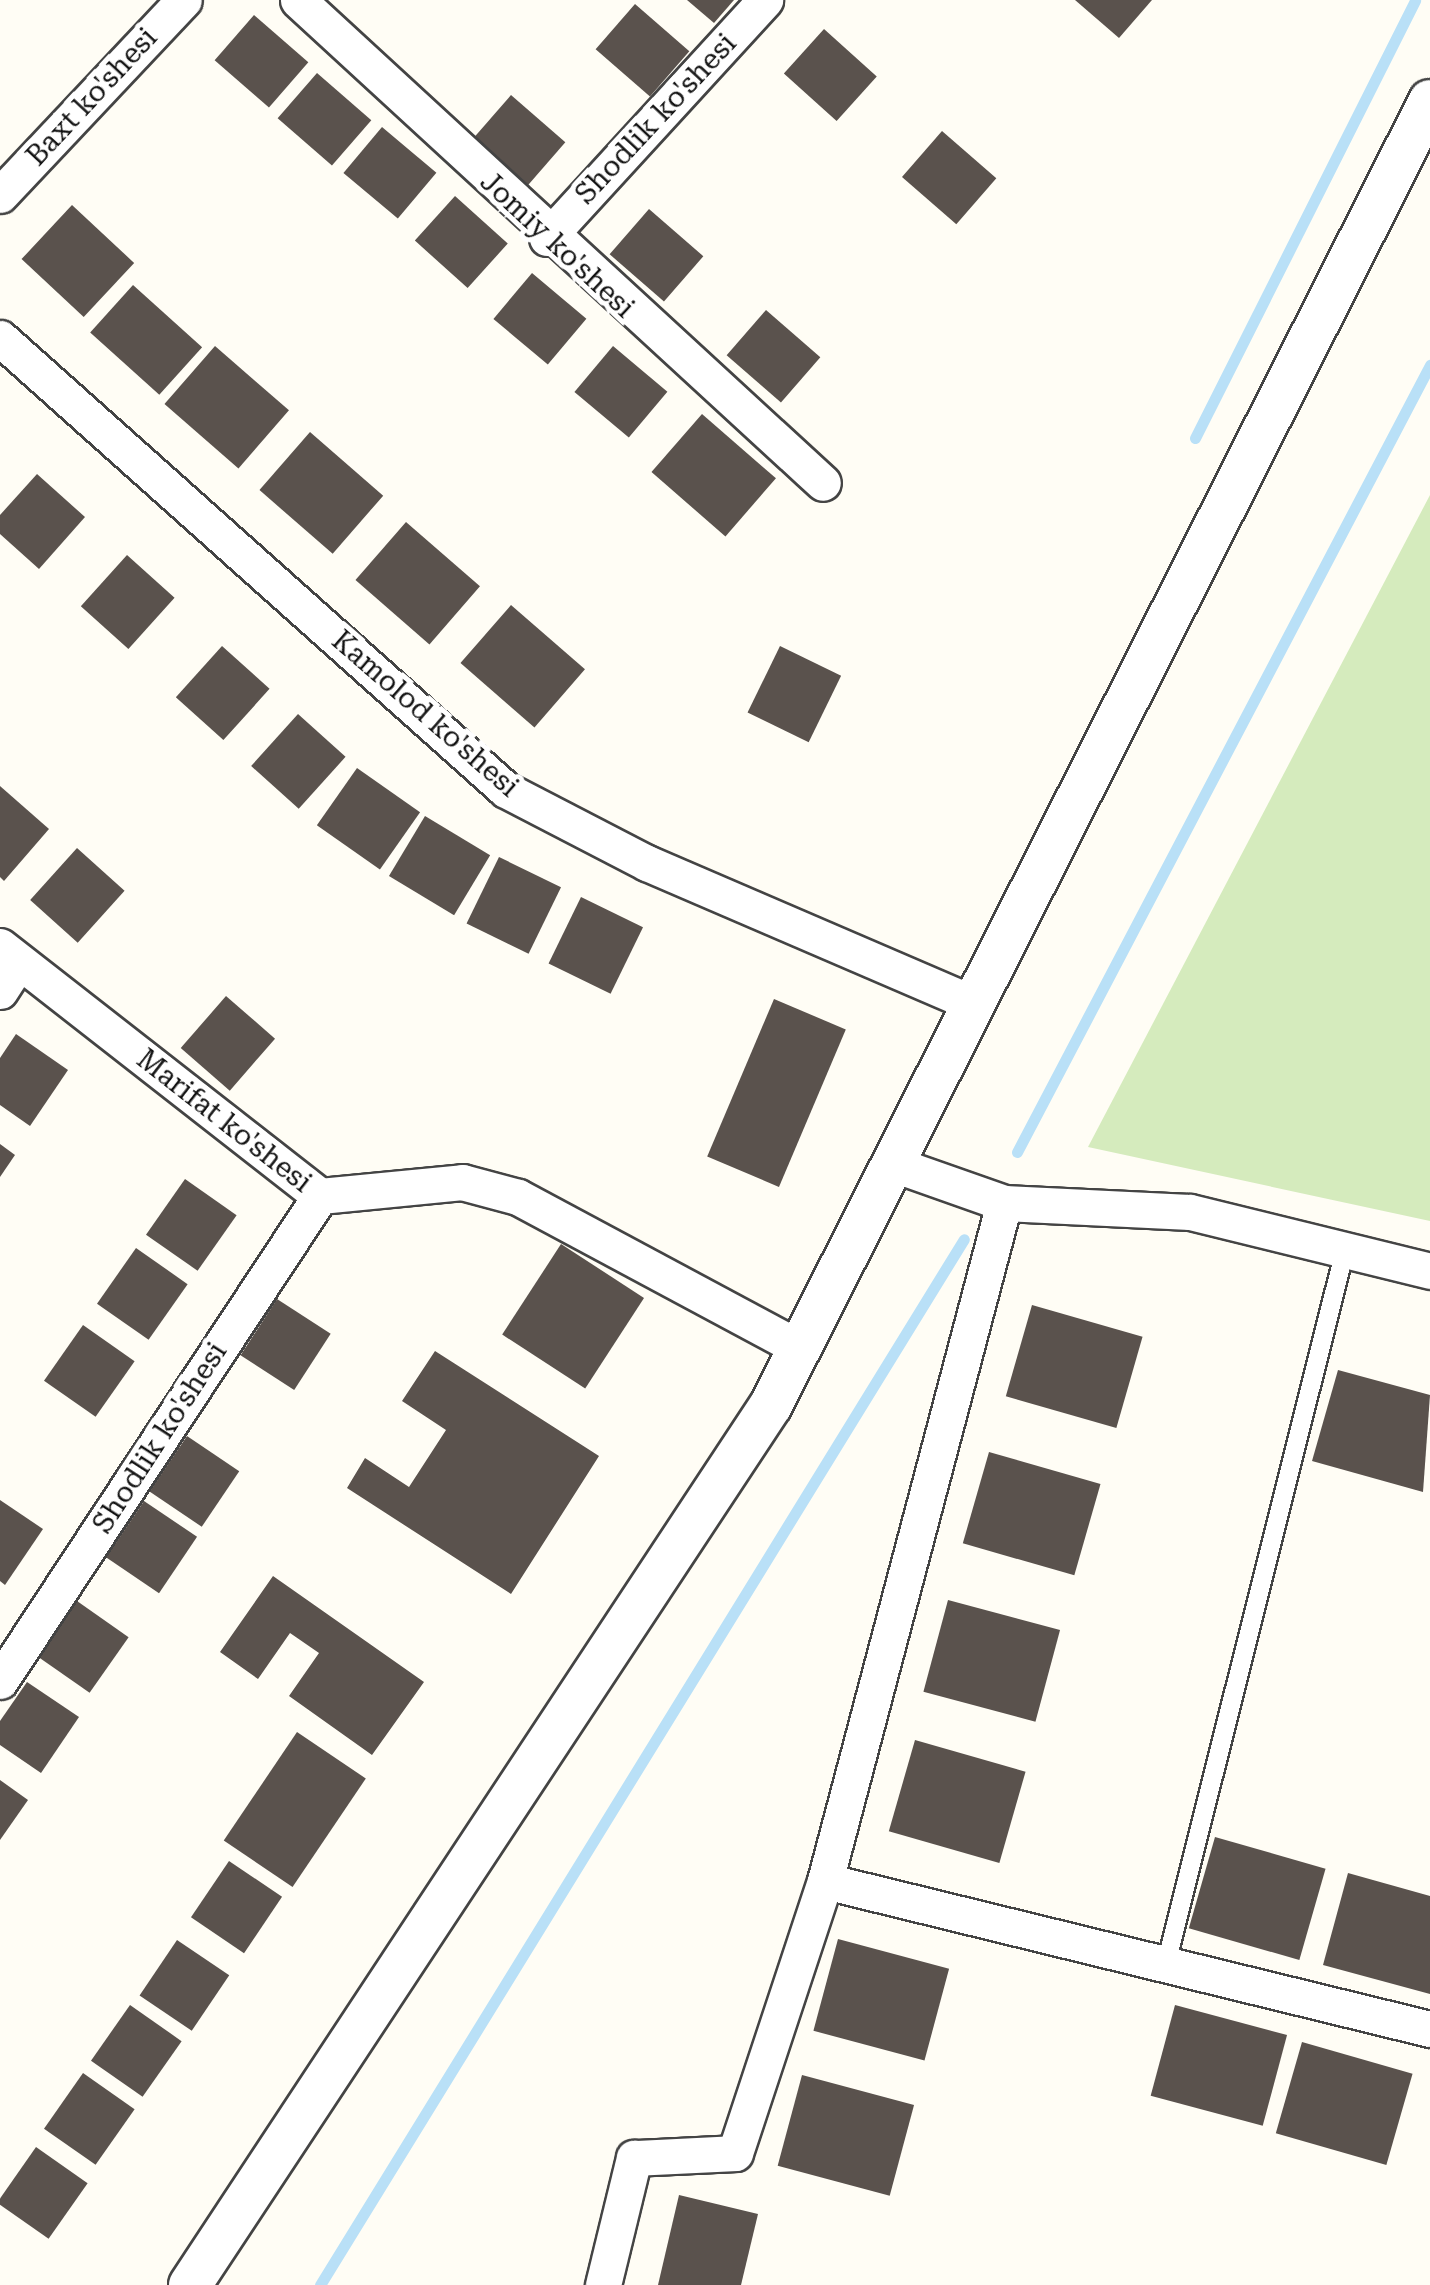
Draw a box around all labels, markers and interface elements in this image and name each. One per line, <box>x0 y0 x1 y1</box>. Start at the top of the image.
street label: Baxt ko'shesi <box>20 21 164 173</box>
street label: Shodlik ko'shesi <box>569 27 743 211</box>
street label: Jomiy ko'shesi <box>473 165 641 325</box>
street label: Kamolod ko'shesi <box>325 624 525 804</box>
street label: Marifat ko'shesi <box>130 1042 318 1200</box>
street label: Shodlik ko'shesi <box>86 1336 234 1540</box>

